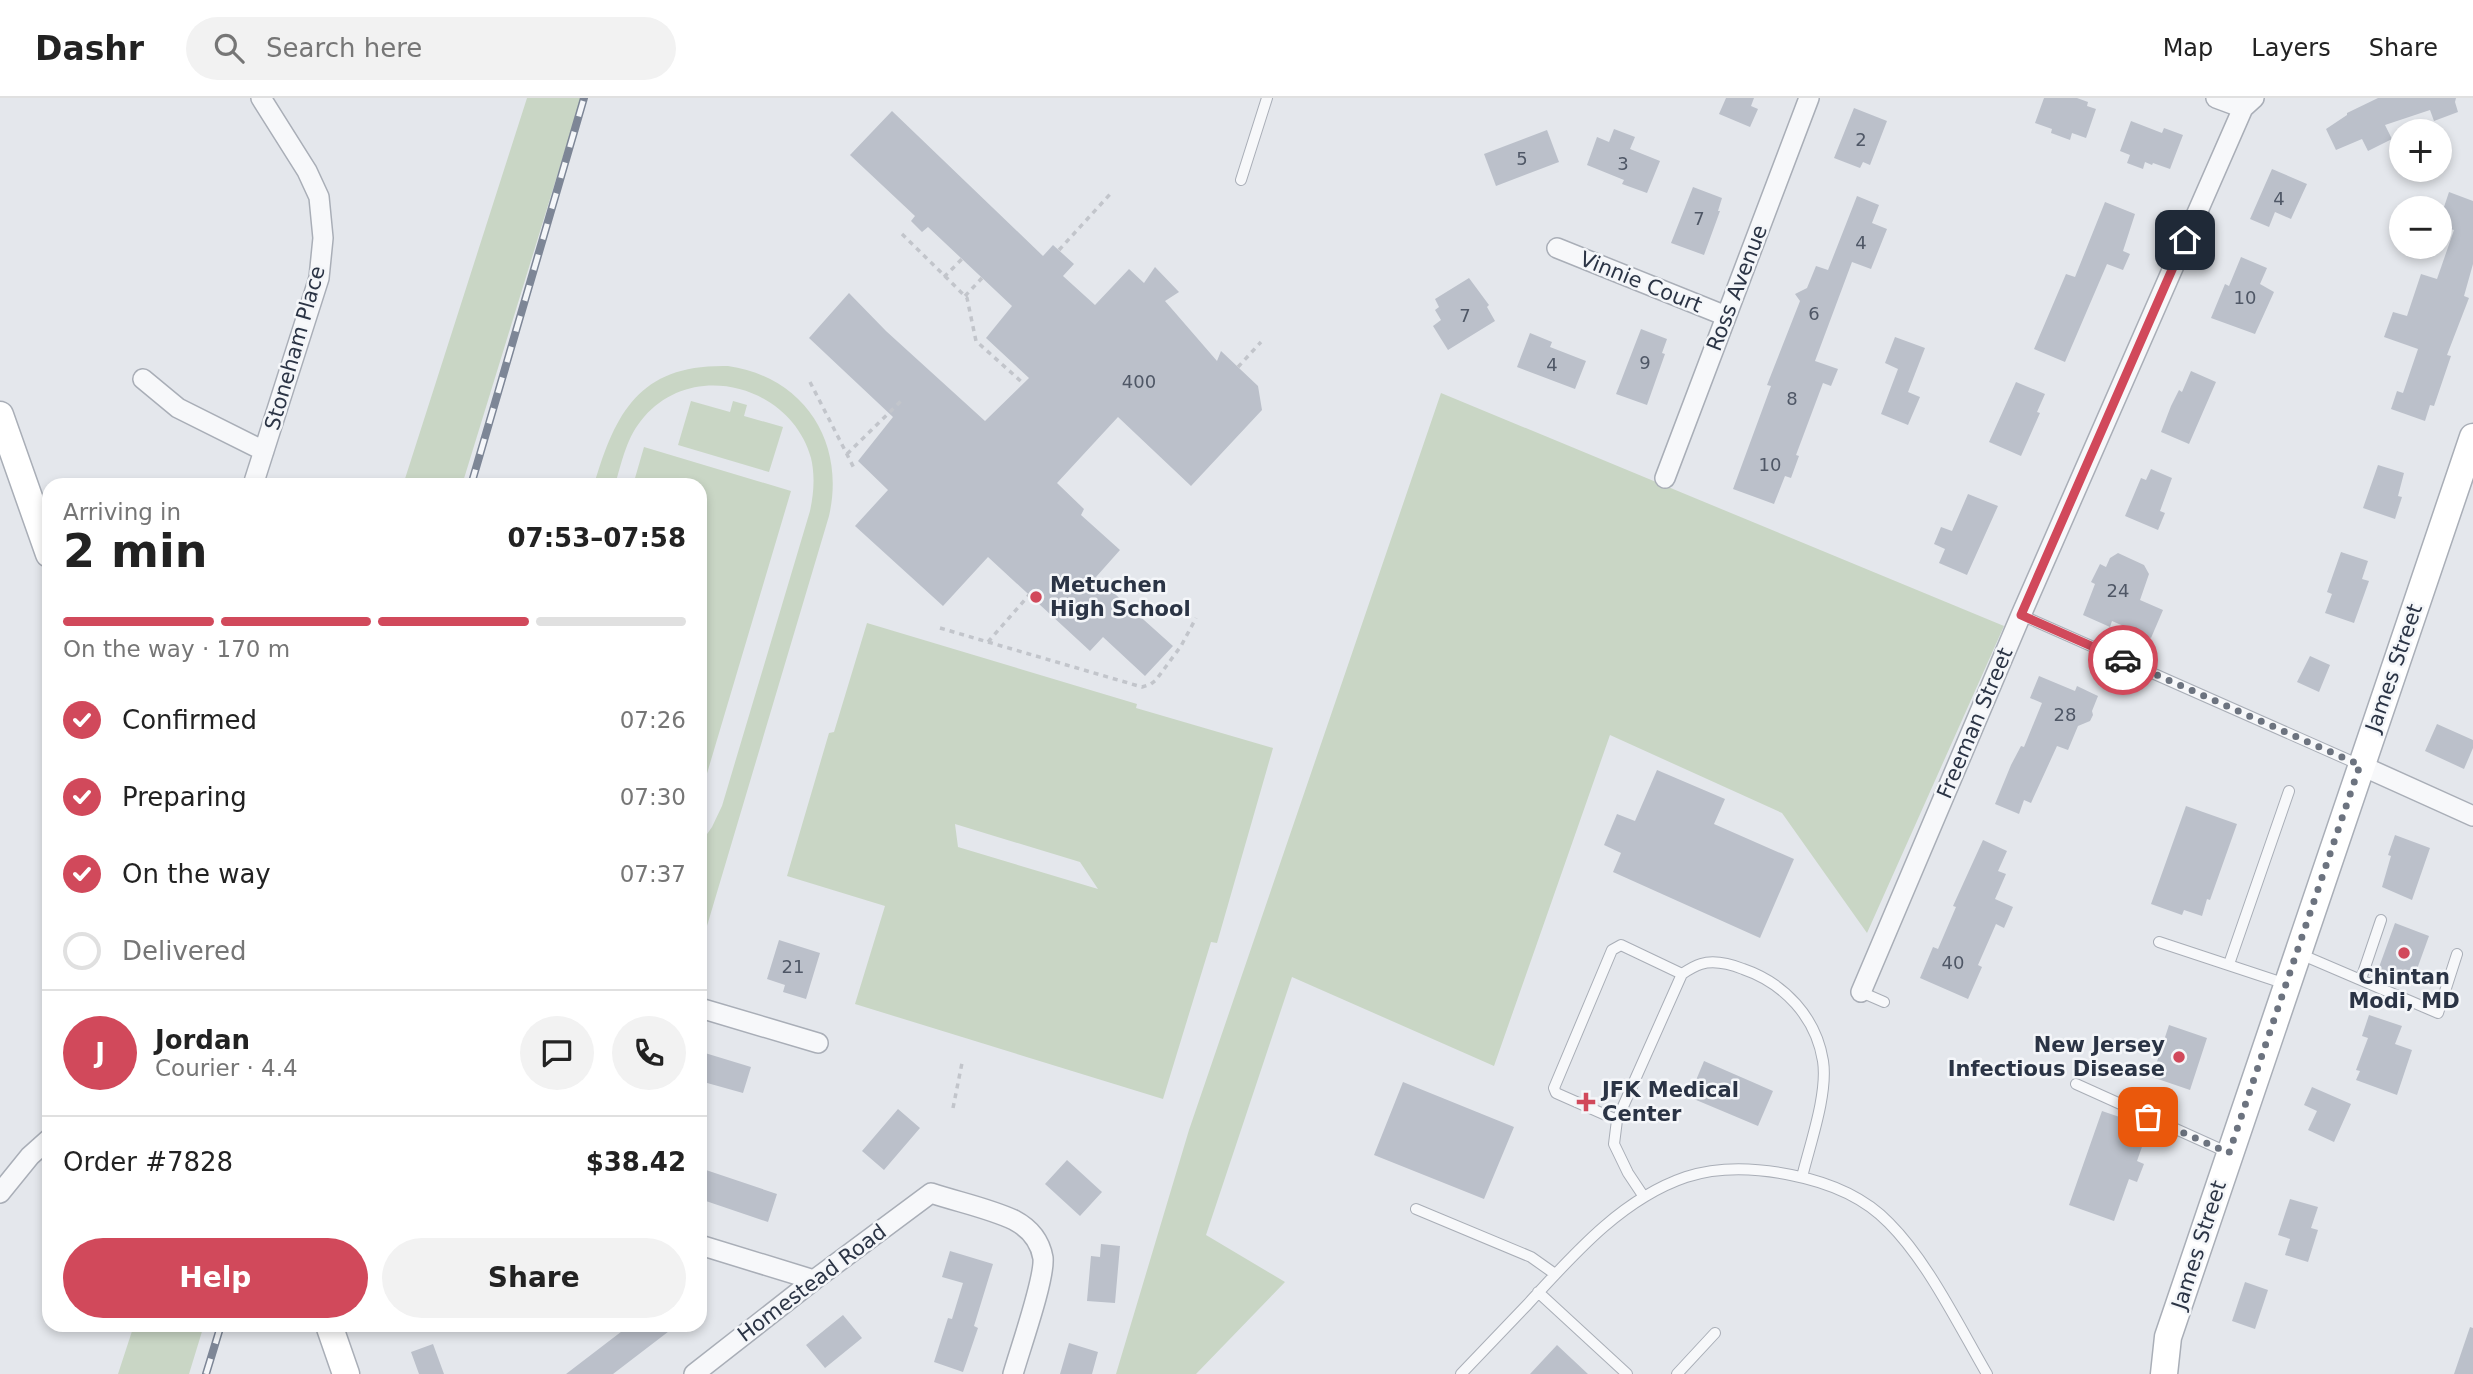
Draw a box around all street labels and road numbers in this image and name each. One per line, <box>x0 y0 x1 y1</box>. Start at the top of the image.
street label: Ross Avenue <box>1702 222 1772 354</box>
street label: Vinnie Court <box>1576 247 1706 317</box>
street label: Stoneham Place <box>260 263 330 433</box>
street label: James Street <box>2360 601 2427 737</box>
street label: Freeman Street <box>1932 644 2018 802</box>
street label: James Street <box>2166 1178 2231 1314</box>
street label: Homestead Road <box>733 1219 891 1347</box>

